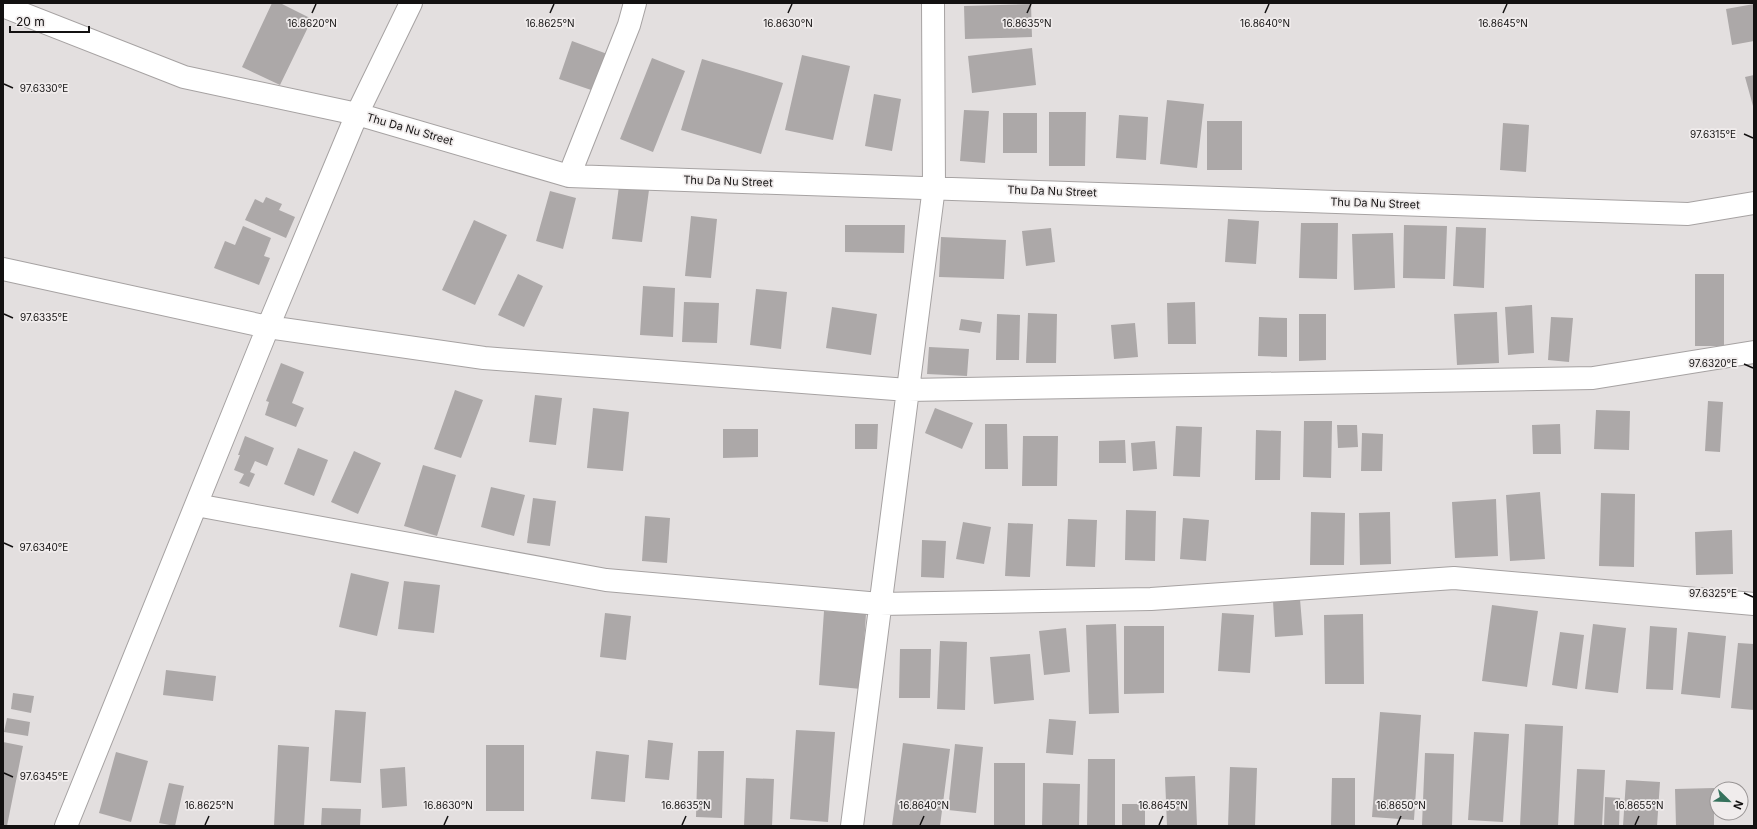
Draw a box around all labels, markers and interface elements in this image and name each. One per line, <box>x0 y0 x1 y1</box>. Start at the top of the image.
scale bar <box>10 8 89 34</box>
text: 20 m <box>16 14 45 29</box>
text: 16.8620°N <box>287 17 337 29</box>
text: 16.8625°N <box>525 17 575 29</box>
text: 16.8630°N <box>763 17 813 29</box>
text: 16.8635°N <box>1002 17 1052 29</box>
text: 16.8640°N <box>1240 17 1290 29</box>
text: 16.8645°N <box>1478 17 1528 29</box>
text: 97.6330°E <box>20 82 68 94</box>
street label: Thu Da Nu Street <box>365 110 455 148</box>
text: 97.6315°E <box>1690 128 1736 140</box>
street label: Thu Da Nu Street <box>683 172 773 190</box>
street label: Thu Da Nu Street <box>1007 182 1097 200</box>
street label: Thu Da Nu Street <box>1330 194 1420 212</box>
text: 97.6335°E <box>20 311 68 323</box>
text: 97.6320°E <box>1689 357 1737 369</box>
text: 97.6340°E <box>20 541 68 553</box>
text: 97.6325°E <box>1689 587 1737 599</box>
text: 97.6345°E <box>20 770 68 782</box>
north arrow <box>1709 781 1749 821</box>
text: N <box>1730 798 1746 812</box>
text: 16.8625°N <box>184 799 234 811</box>
text: 16.8630°N <box>423 799 473 811</box>
text: 16.8635°N <box>661 799 711 811</box>
text: 16.8640°N <box>899 799 949 811</box>
text: 16.8645°N <box>1138 799 1188 811</box>
text: 16.8650°N <box>1376 799 1426 811</box>
text: 16.8655°N <box>1614 799 1664 811</box>

